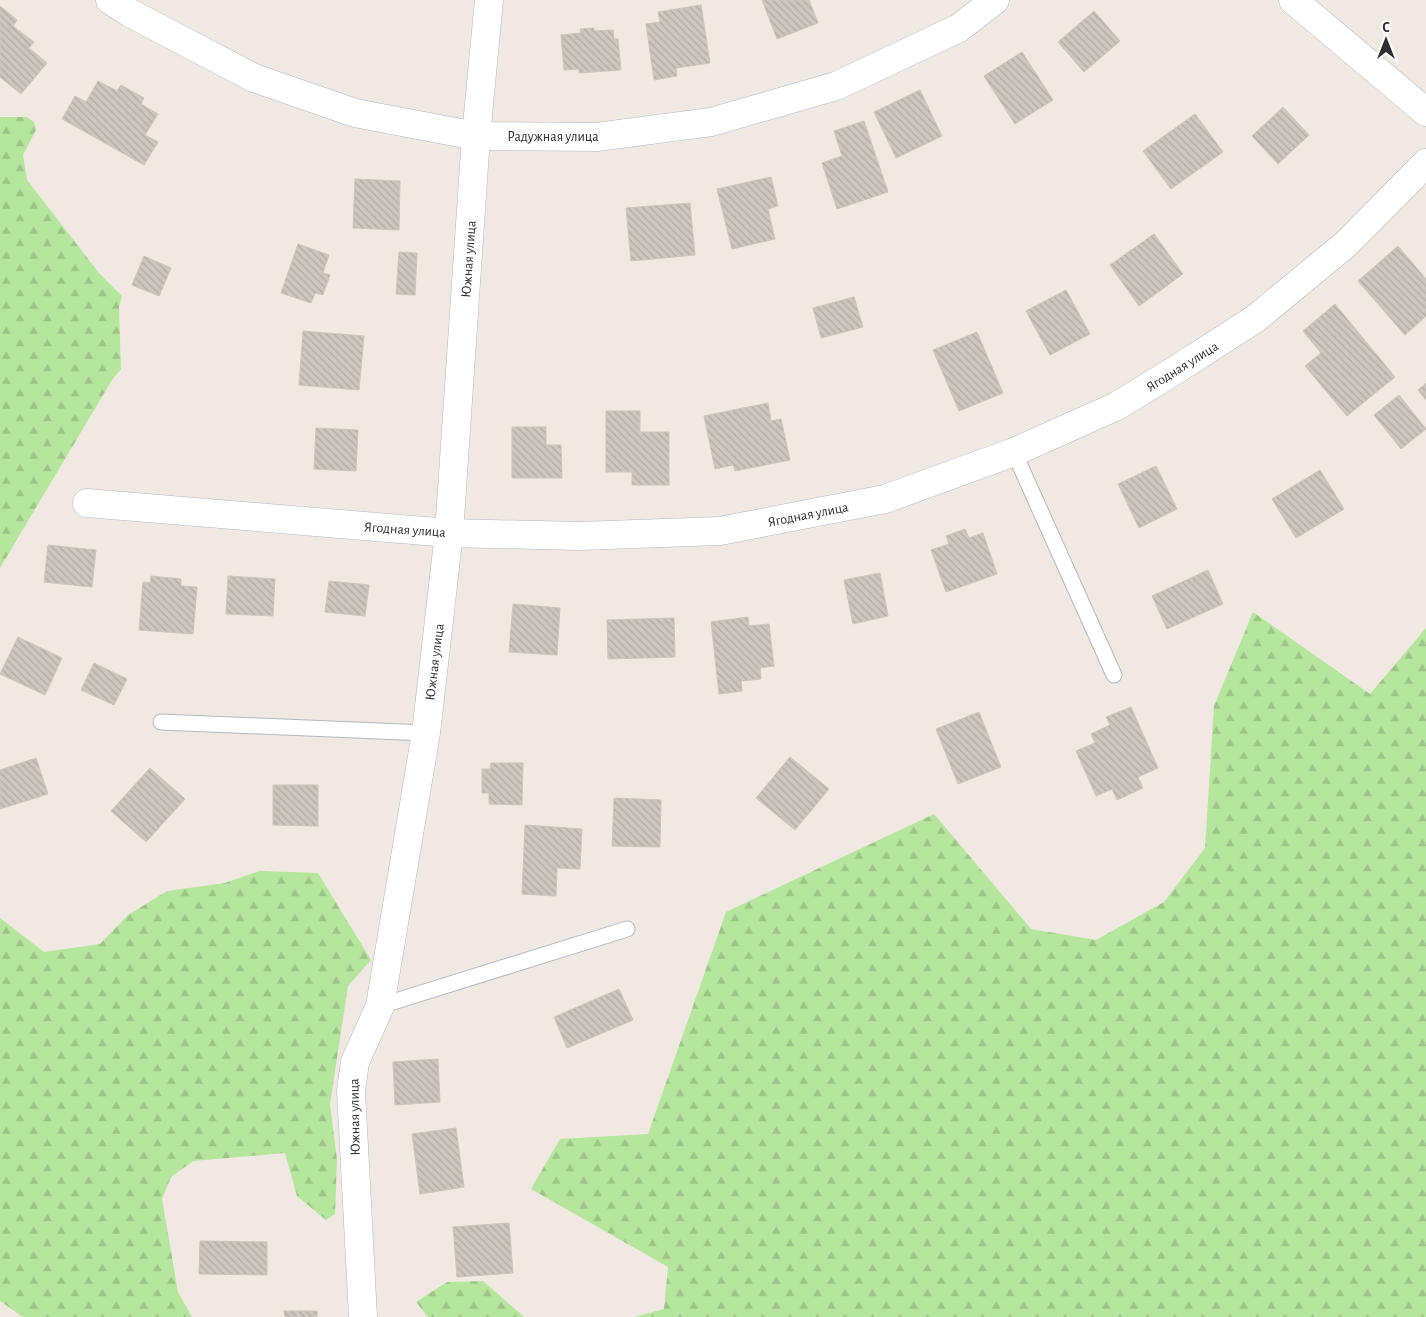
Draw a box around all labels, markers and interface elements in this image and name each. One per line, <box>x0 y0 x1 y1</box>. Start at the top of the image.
north arrow <box>1361 15 1411 65</box>
text: С <box>1382 21 1390 35</box>
street label: Радужная улица <box>507 130 599 144</box>
street label: Южная улица <box>459 219 479 298</box>
street label: Ягодная улица <box>1144 339 1221 394</box>
street label: Ягодная улица <box>767 500 850 530</box>
street label: Ягодная улица <box>364 520 447 540</box>
street label: Южная улица <box>423 622 447 701</box>
street label: Южная улица <box>347 1078 363 1156</box>

